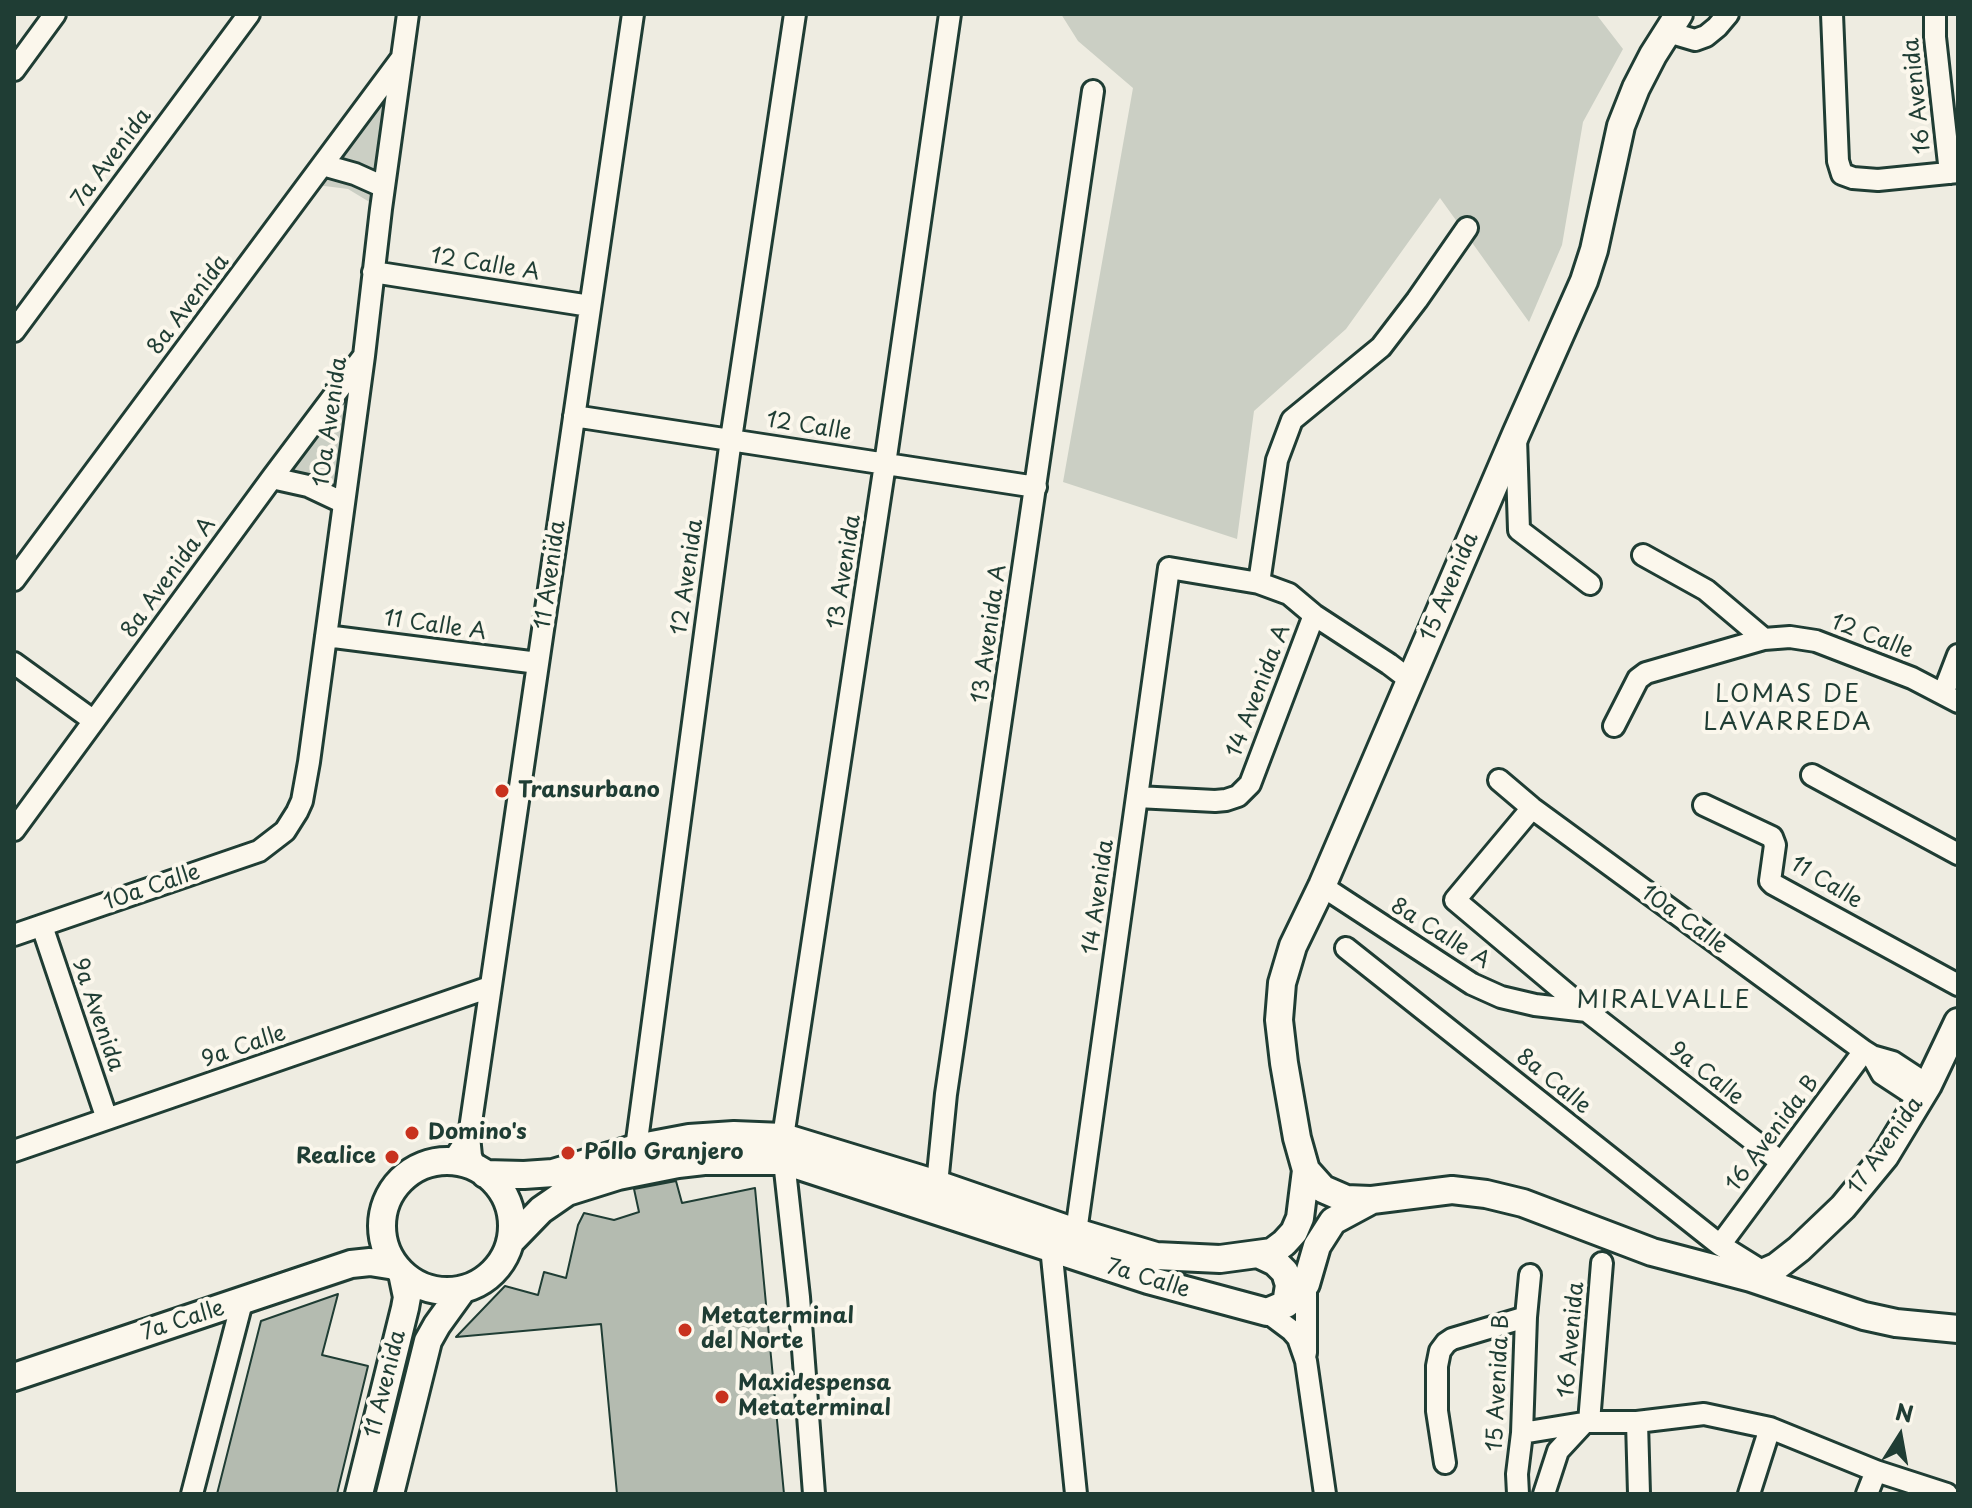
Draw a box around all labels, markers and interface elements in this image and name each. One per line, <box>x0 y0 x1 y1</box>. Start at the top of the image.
street label: 16 Avenida <box>1899 37 1937 155</box>
street label: 7a Avenida <box>66 104 158 212</box>
street label: 12 Calle A <box>429 243 541 287</box>
street label: 8a Avenida <box>143 250 235 360</box>
street label: 10a Avenida <box>309 355 353 489</box>
street label: 12 Calle <box>764 407 854 447</box>
street label: 8a Avenida A <box>116 513 222 643</box>
street label: 13 Avenida <box>823 513 867 631</box>
street label: 12 Avenida <box>667 517 709 637</box>
street label: 11 Avenida <box>530 519 572 631</box>
street label: 15 Avenida <box>1415 529 1485 645</box>
street label: 13 Avenida A <box>967 563 1013 705</box>
street label: 11 Calle A <box>382 606 488 646</box>
street label: 12 Calle <box>1827 609 1917 665</box>
street label: 14 Avenida A <box>1222 621 1296 761</box>
district label: LOMAS DE LAVARREDA <box>1705 681 1871 737</box>
place label: Transurbano <box>518 778 660 804</box>
marker: Transurbano <box>493 782 511 800</box>
street label: 14 Avenida <box>1078 838 1120 956</box>
street label: 11 Calle <box>1785 851 1867 915</box>
street label: 10a Calle <box>100 859 204 917</box>
street label: 10a Calle <box>1636 880 1732 960</box>
street label: 8a Calle A <box>1385 893 1495 975</box>
street label: 9a Avenida <box>65 955 129 1075</box>
district label: MIRALVALLE <box>1578 987 1750 1015</box>
street label: 9a Calle <box>199 1020 289 1074</box>
street label: 9a Calle <box>1664 1037 1748 1111</box>
street label: 8a Calle <box>1510 1044 1596 1120</box>
street label: 16 Avenida B <box>1721 1071 1825 1197</box>
street label: 17 Avenida <box>1843 1092 1929 1200</box>
place label: Domino's <box>428 1120 527 1146</box>
marker: Domino's <box>403 1124 421 1142</box>
place label: Pollo Granjero <box>584 1140 743 1166</box>
place label: Realice <box>296 1144 376 1170</box>
marker: Pollo Granjero <box>559 1144 577 1162</box>
marker: Realice <box>383 1148 401 1166</box>
street label: 7a Calle <box>1103 1254 1193 1304</box>
street label: 16 Avenida <box>1554 1281 1590 1399</box>
street label: 7a Calle <box>138 1295 228 1347</box>
place label: Metaterminal del Norte <box>701 1304 854 1356</box>
street label: 15 Avenida B <box>1482 1314 1516 1452</box>
marker: Metaterminal del Norte <box>676 1321 694 1339</box>
street label: 11 Avenida <box>360 1328 412 1440</box>
place label: Maxidespensa Metaterminal <box>738 1371 891 1422</box>
marker: Maxidespensa Metaterminal <box>713 1388 731 1406</box>
text: N <box>1893 1394 1916 1430</box>
north arrow <box>1860 1396 1940 1476</box>

